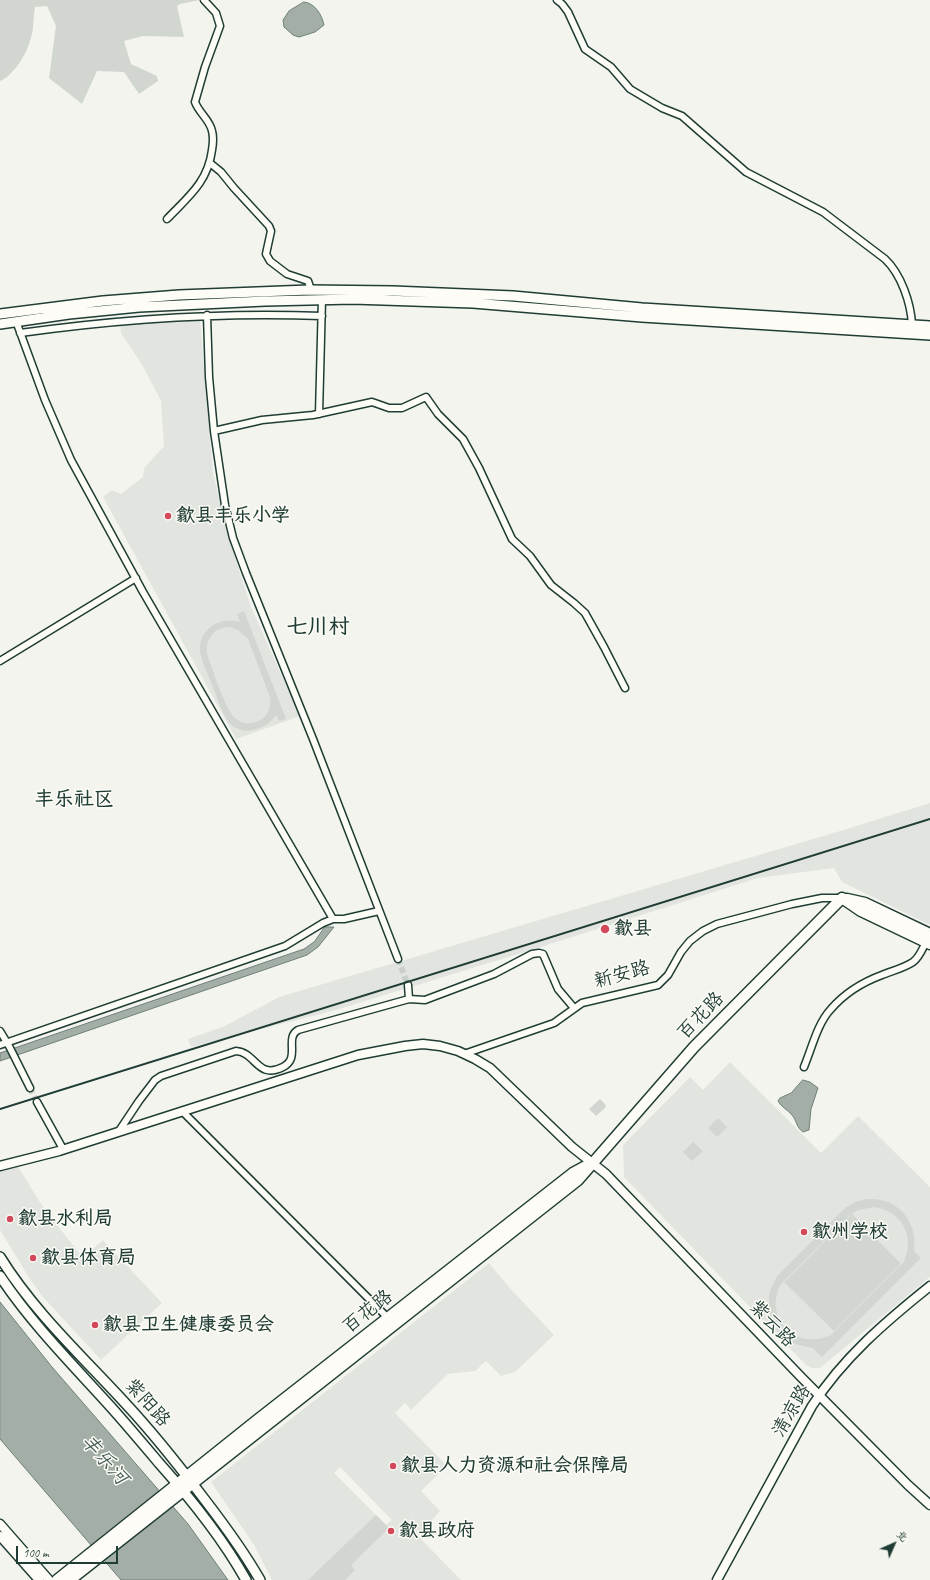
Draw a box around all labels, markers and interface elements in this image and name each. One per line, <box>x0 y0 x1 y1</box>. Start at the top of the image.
place label: 歙县丰乐小学 <box>176 505 290 527</box>
marker: 歙县丰乐小学 <box>163 511 173 521</box>
district label: 七川村 <box>287 614 349 640</box>
district label: 丰乐社区 <box>34 788 114 812</box>
place label: 歙县 <box>614 918 652 940</box>
marker: 歙县 <box>599 923 611 935</box>
street label: 新安路 <box>592 957 652 993</box>
street label: 百花路 <box>673 988 729 1044</box>
place label: 歙县水利局 <box>18 1208 113 1230</box>
marker: 歙县水利局 <box>5 1214 15 1224</box>
place label: 歙州学校 <box>812 1221 888 1243</box>
marker: 歙州学校 <box>799 1227 809 1237</box>
place label: 歙县体育局 <box>41 1247 136 1269</box>
marker: 歙县体育局 <box>28 1253 38 1263</box>
street label: 百花路 <box>339 1285 397 1339</box>
street label: 紫云路 <box>744 1296 800 1352</box>
place label: 歙县卫生健康委员会 <box>103 1314 274 1336</box>
marker: 歙县卫生健康委员会 <box>90 1320 100 1330</box>
street label: 紫阳路 <box>119 1374 175 1432</box>
street label: 清凉路 <box>768 1381 816 1441</box>
water label: 丰乐河 <box>75 1430 133 1490</box>
place label: 歙县人力资源和社会保障局 <box>401 1455 629 1477</box>
marker: 歙县人力资源和社会保障局 <box>388 1461 398 1471</box>
place label: 歙县政府 <box>399 1520 475 1542</box>
north arrow <box>874 1524 914 1564</box>
marker: 歙县政府 <box>386 1526 396 1536</box>
text: 北 <box>894 1527 911 1544</box>
scale bar <box>18 1538 120 1564</box>
text: 100 m <box>23 1545 49 1561</box>

